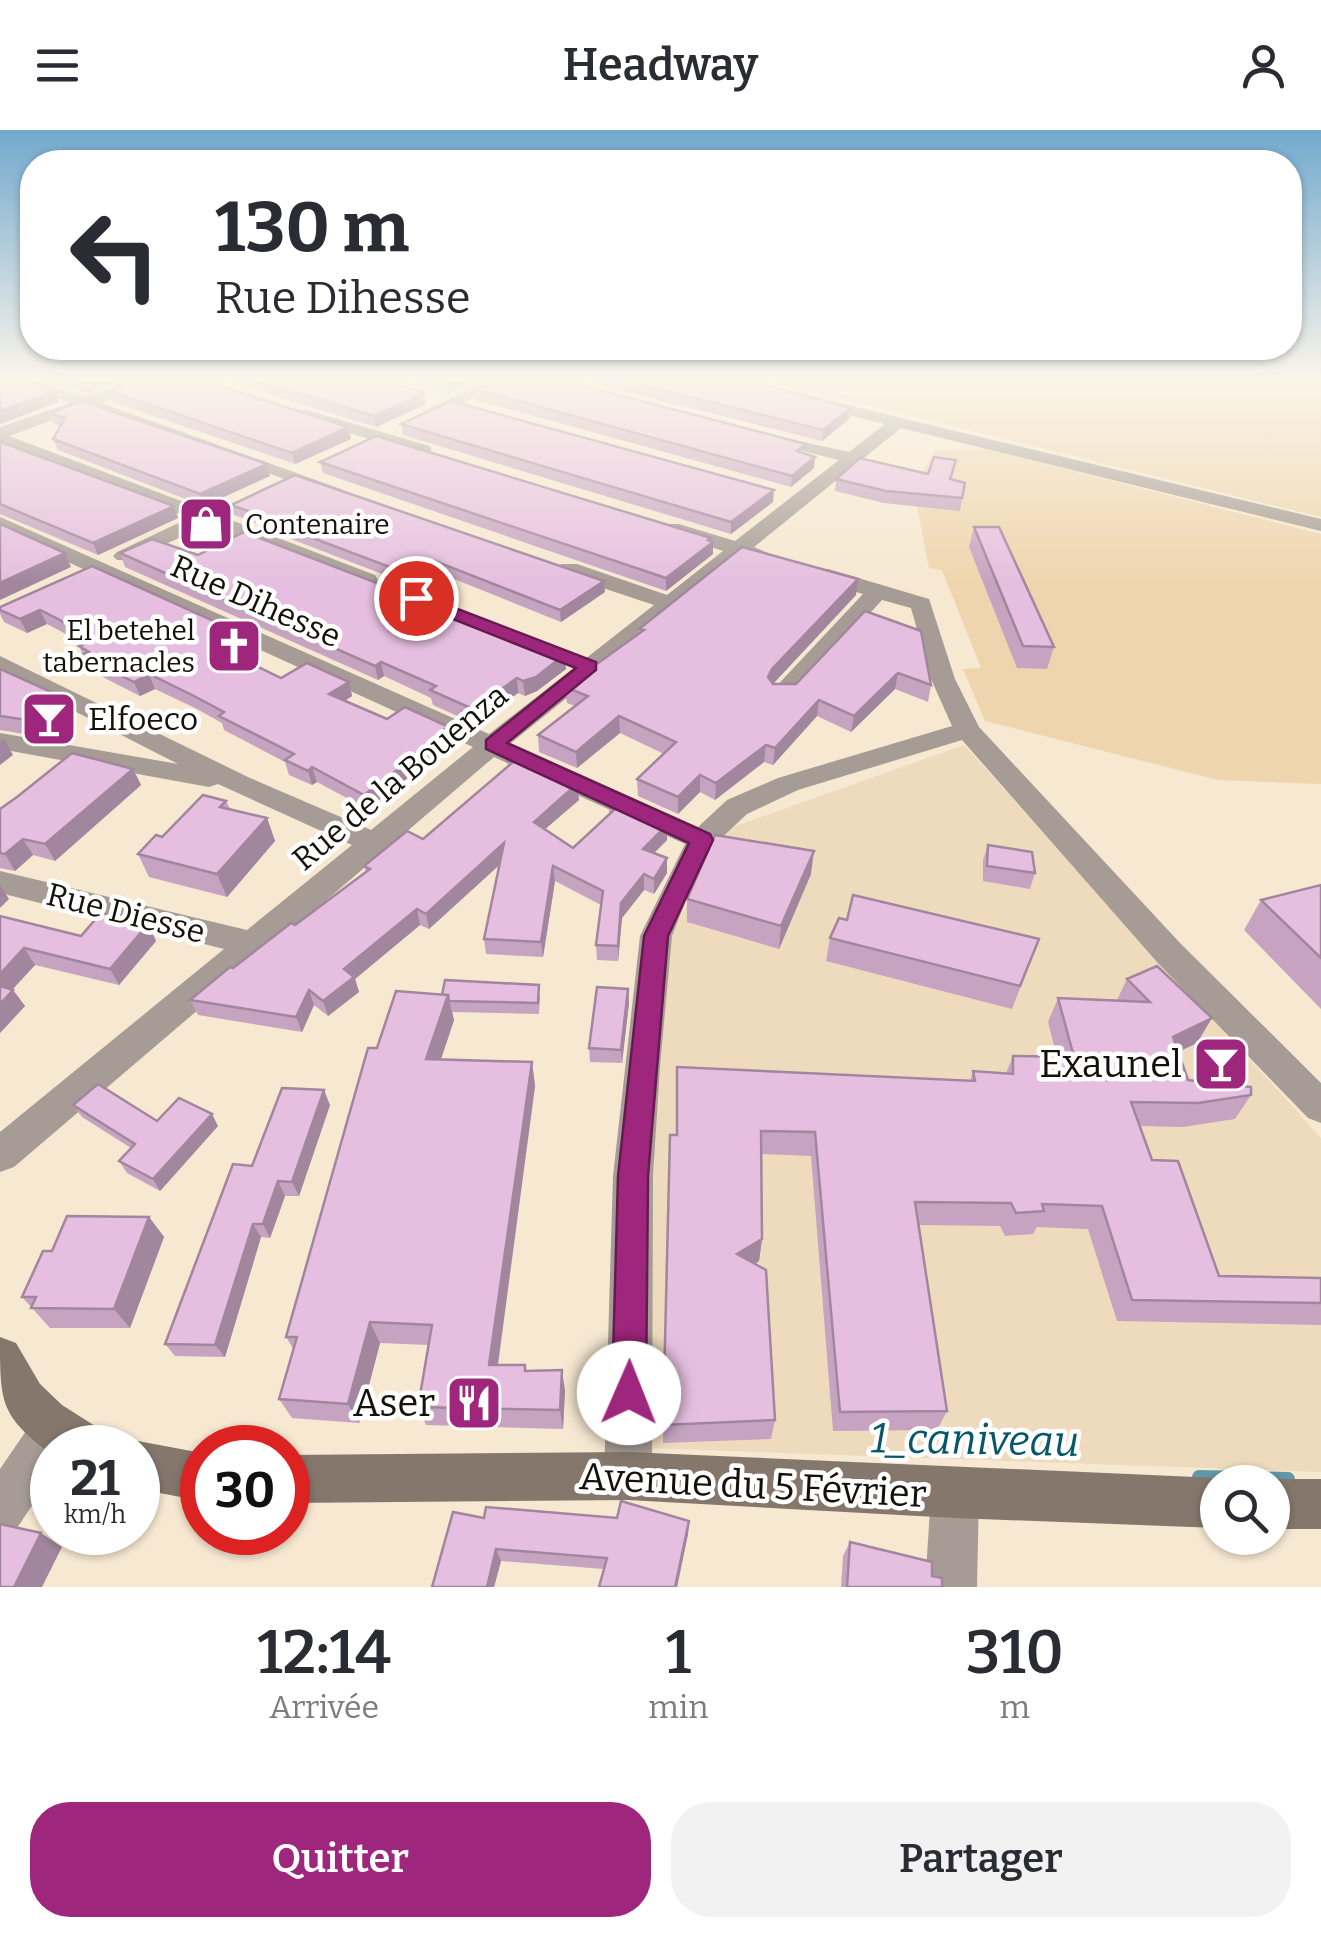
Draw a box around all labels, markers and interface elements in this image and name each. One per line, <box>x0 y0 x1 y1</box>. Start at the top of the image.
icon: menu <box>30 38 85 93</box>
text: Headway <box>563 38 758 92</box>
icon: person <box>1236 38 1291 93</box>
text: 130 m <box>215 186 409 270</box>
icon: left <box>50 190 180 320</box>
text: Rue Dihesse <box>215 271 471 325</box>
shop icon: Contenaire <box>176 494 236 554</box>
place label: Contenaire <box>245 508 390 541</box>
street label: Rue Dihesse <box>165 547 347 655</box>
pin <box>374 556 459 641</box>
icon: arrive <box>389 571 444 626</box>
place label: El betehel tabernacles <box>43 614 195 679</box>
church icon: El betehel tabernacles <box>204 616 264 676</box>
street label: Rue de la Bouenza <box>285 676 515 878</box>
bar icon: Elfoeco <box>19 689 79 749</box>
place label: Elfoeco <box>88 700 198 738</box>
street label: Rue Diesse <box>43 875 209 951</box>
bar icon: Exaunel <box>1191 1034 1251 1094</box>
place label: Exaunel <box>1039 1041 1182 1087</box>
position arrow <box>577 1341 681 1445</box>
restaurant icon: Aser <box>444 1373 504 1433</box>
place label: Aser <box>353 1380 435 1426</box>
water label: 1_caniveau <box>870 1413 1080 1467</box>
speed limit sign: 30 <box>180 1425 310 1555</box>
text: 21 <box>70 1448 120 1508</box>
street label: Avenue du 5 Février <box>578 1453 928 1517</box>
map controls <box>1200 1465 1290 1555</box>
button: search <box>1200 1465 1290 1555</box>
text: km/h <box>64 1500 126 1530</box>
text: 12:14 <box>257 1617 391 1689</box>
text: 1 <box>666 1617 691 1689</box>
text: 310 <box>966 1617 1064 1689</box>
text: Arrivée <box>269 1688 379 1726</box>
text: min <box>648 1688 709 1726</box>
text: m <box>1000 1688 1030 1726</box>
button: Quitter <box>30 1802 651 1917</box>
button: Partager <box>671 1802 1291 1917</box>

